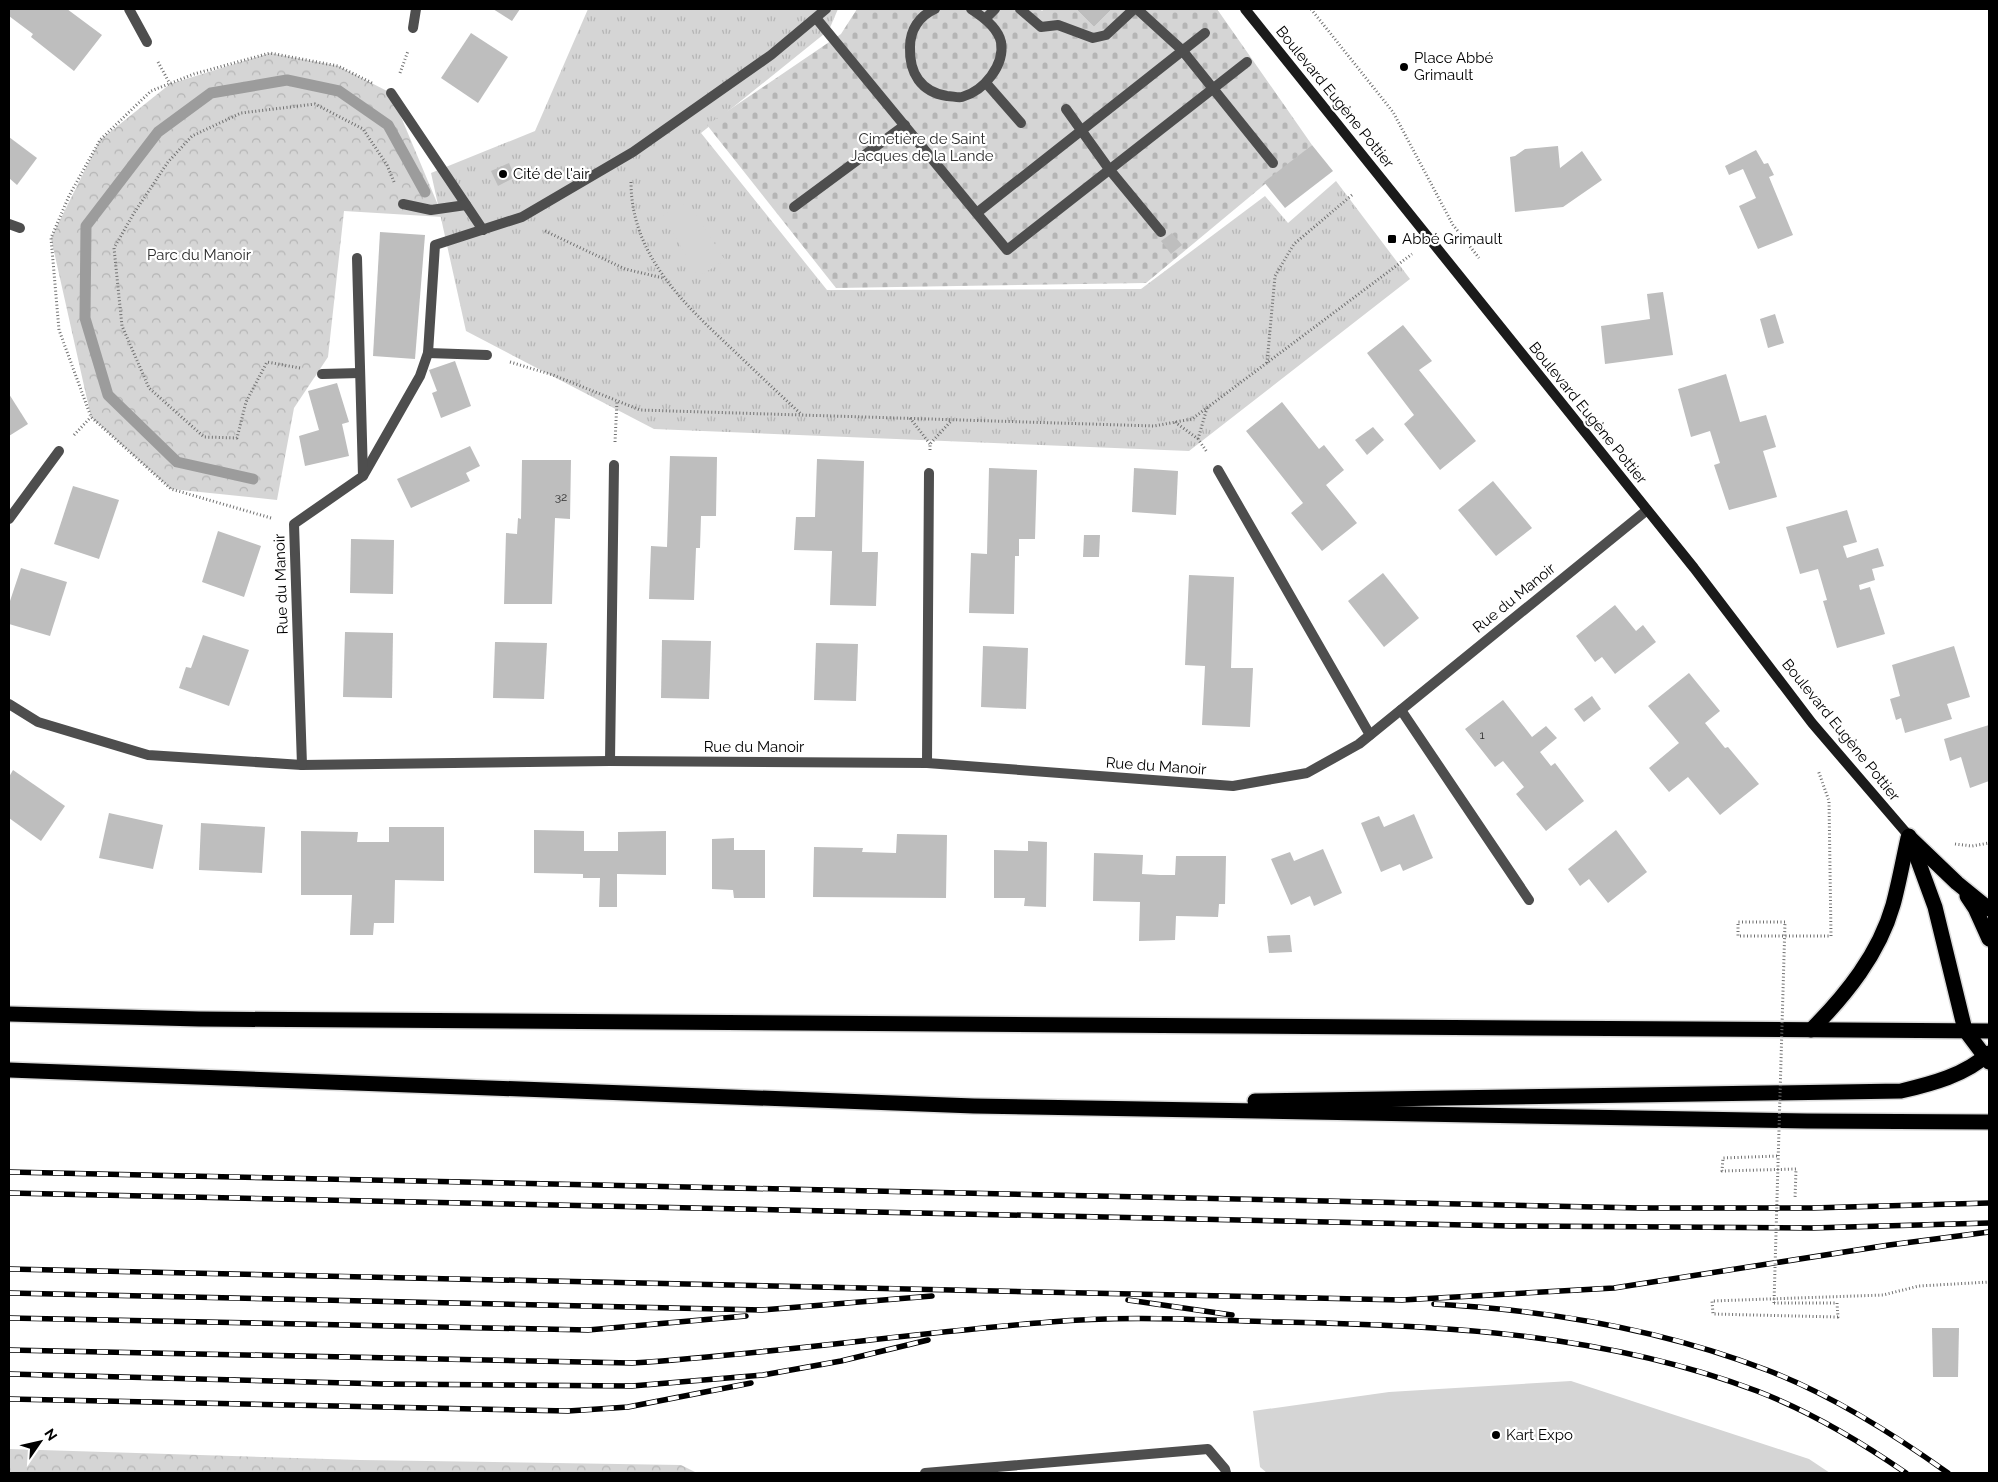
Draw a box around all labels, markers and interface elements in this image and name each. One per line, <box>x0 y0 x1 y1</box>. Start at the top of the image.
street label: Boulevard Eugène Pottier <box>1272 22 1398 172</box>
place label: Place Abbé Grimault <box>1414 49 1494 84</box>
marker: Place Abbé Grimault <box>1398 61 1410 73</box>
park label: Cimetière de Saint Jacques de la Lande <box>850 130 994 165</box>
place label: Cité de l'air <box>513 165 590 183</box>
marker: Cité de l'air <box>497 168 509 180</box>
place label: Abbé Grimault <box>1402 230 1503 248</box>
marker: Abbé Grimault <box>1386 233 1398 245</box>
park label: Parc du Manoir <box>147 246 252 264</box>
street label: Boulevard Eugène Pottier <box>1525 338 1651 488</box>
house number: 32 <box>555 490 567 504</box>
street label: Rue du Manoir <box>270 533 292 635</box>
street label: Rue du Manoir <box>1469 559 1559 637</box>
street label: Boulevard Eugène Pottier <box>1778 655 1904 805</box>
house number: 1 <box>1479 728 1485 742</box>
street label: Rue du Manoir <box>704 738 805 756</box>
street label: Rue du Manoir <box>1105 754 1208 779</box>
north arrow <box>15 1417 65 1467</box>
text: N <box>41 1426 60 1444</box>
place label: Kart Expo <box>1506 1426 1573 1444</box>
marker: Kart Expo <box>1490 1429 1502 1441</box>

